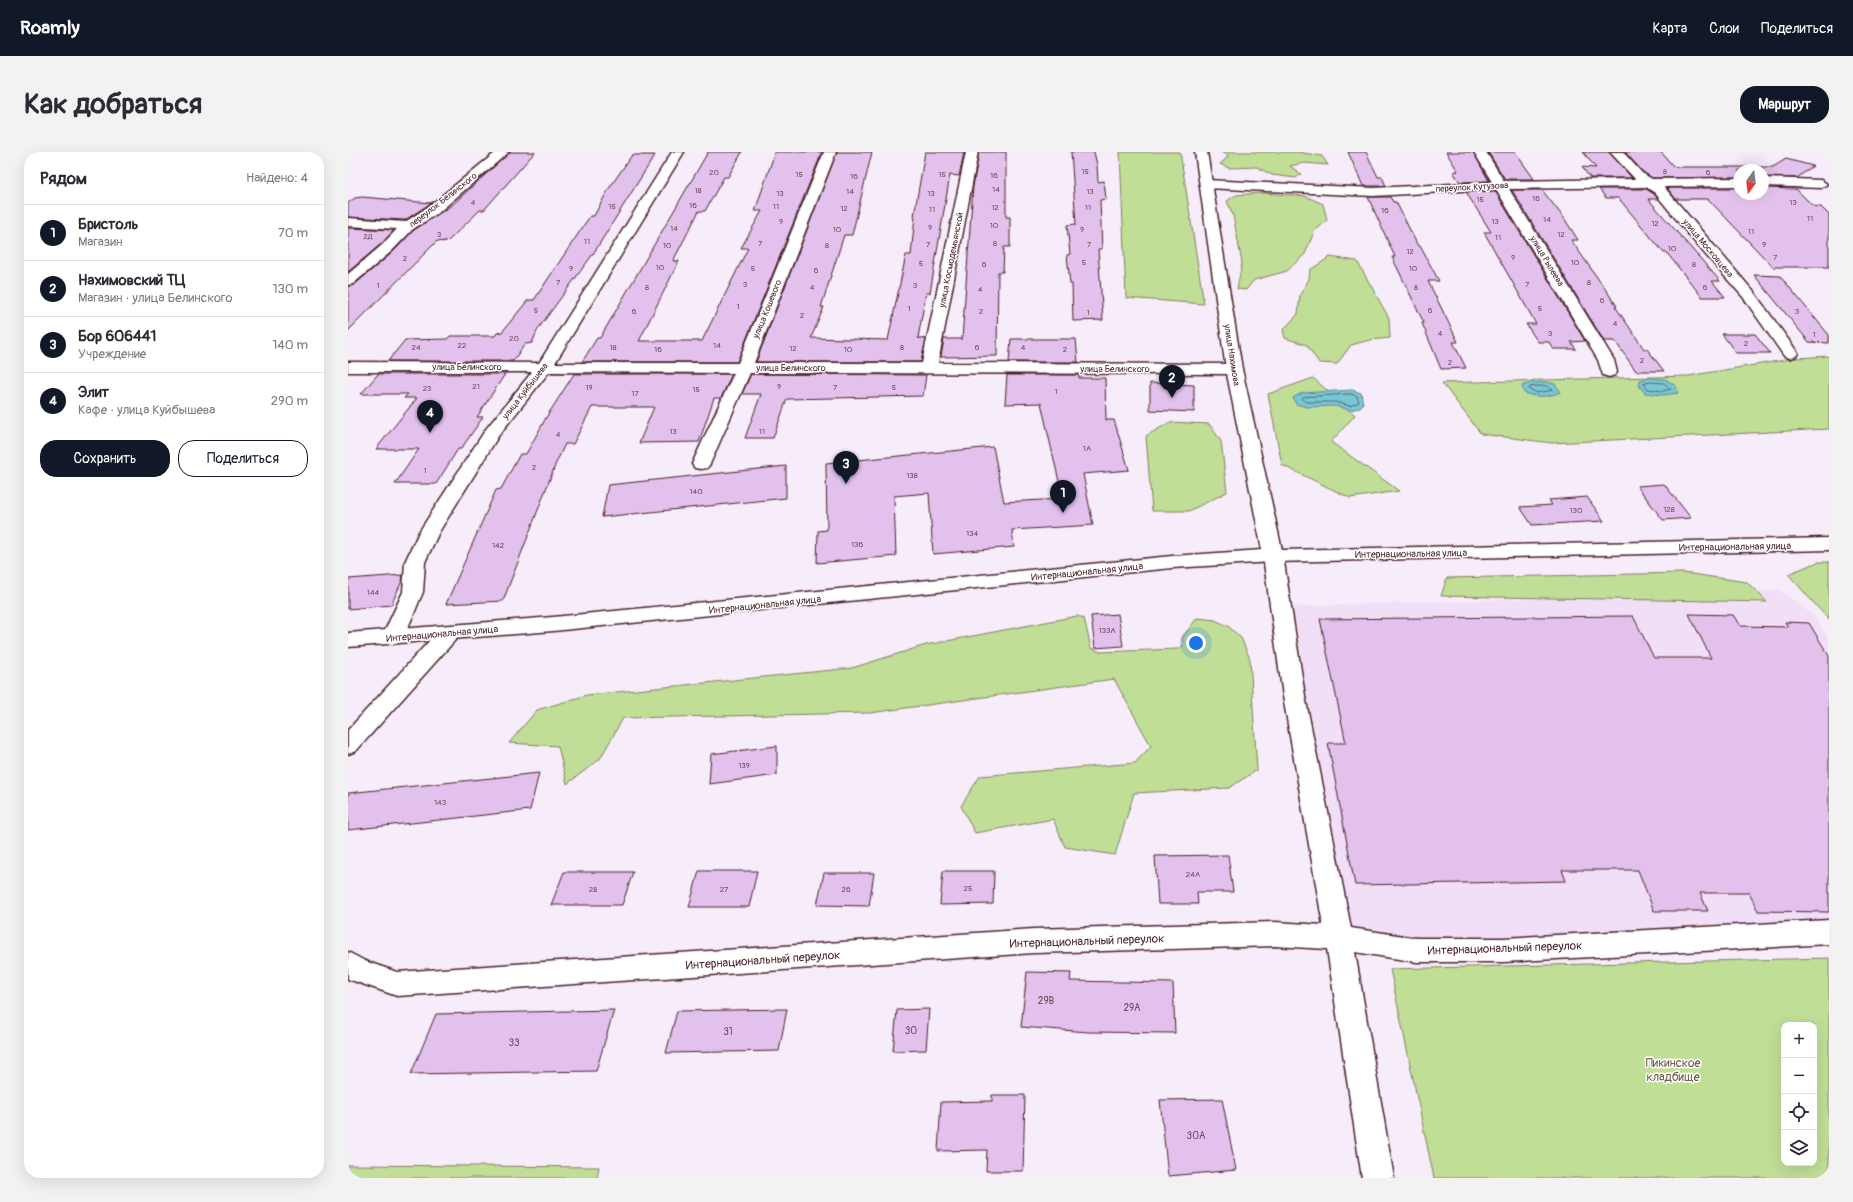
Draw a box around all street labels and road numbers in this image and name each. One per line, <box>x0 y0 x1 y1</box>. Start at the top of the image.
street label: переулок Белинского <box>407 170 479 230</box>
street label: переулок Кутузова <box>1435 180 1509 195</box>
street label: улица Космодемьянской <box>937 212 966 310</box>
street label: улица Московцева <box>1679 216 1735 280</box>
street label: улица Рылеева <box>1527 233 1566 288</box>
street label: улица Кошевого <box>750 278 784 341</box>
street label: улица Нахимова <box>1221 323 1242 387</box>
street label: улица Куйбышева <box>499 361 551 422</box>
street label: улица Белинского <box>431 362 502 373</box>
street label: улица Белинского <box>755 363 826 374</box>
street label: улица Белинского <box>1079 364 1150 375</box>
street label: Интернациональная улица <box>1679 540 1792 554</box>
street label: Интернациональная улица <box>1355 547 1468 561</box>
street label: Интернациональная улица <box>1031 560 1144 584</box>
street label: Интернациональная улица <box>709 593 822 617</box>
street label: Интернациональная улица <box>386 623 499 645</box>
street label: Интернациональный переулок <box>1009 931 1165 952</box>
street label: Интернациональный переулок <box>1427 938 1583 959</box>
street label: Интернациональный переулок <box>685 948 841 973</box>

